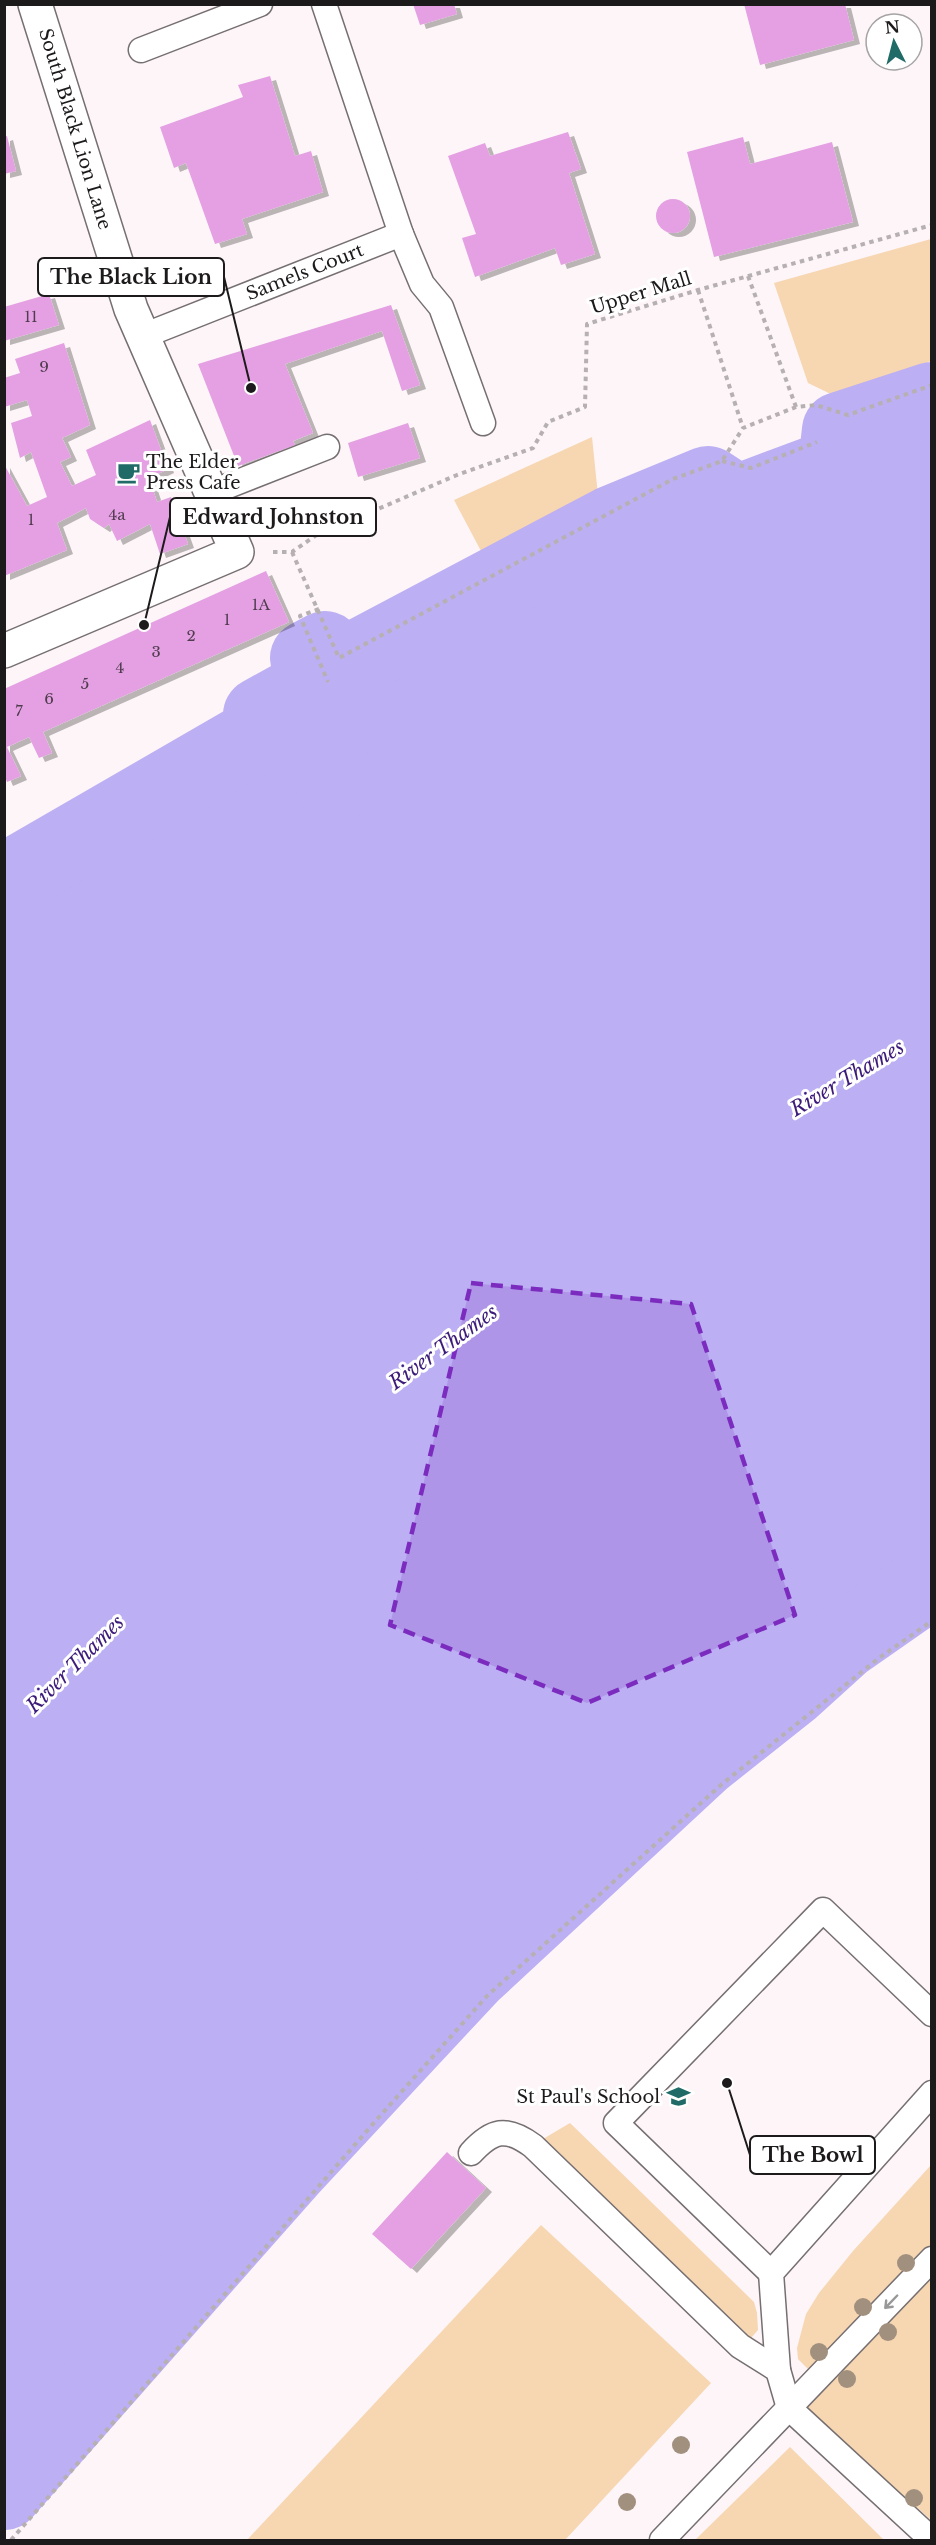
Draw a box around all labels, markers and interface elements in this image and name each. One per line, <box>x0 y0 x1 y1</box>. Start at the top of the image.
north arrow <box>864 12 924 72</box>
text: N <box>884 16 901 38</box>
street label: South Black Lion Lane <box>34 26 116 232</box>
street label: Samels Court <box>243 239 367 305</box>
callout: The Black Lion <box>38 258 224 296</box>
text: The Black Lion <box>50 265 212 289</box>
street label: Upper Mall <box>588 267 694 319</box>
house number: 11 <box>24 307 38 326</box>
house number: 9 <box>39 357 49 376</box>
place label: The Elder Press Cafe <box>146 451 241 494</box>
cafe icon: The Elder Press Cafe <box>115 459 141 485</box>
callout: Edward Johnston <box>170 498 376 536</box>
house number: 4a <box>108 505 126 524</box>
text: Edward Johnston <box>182 505 364 529</box>
house number: 1 <box>28 510 34 529</box>
house number: 1A <box>252 595 271 614</box>
house number: 1 <box>224 610 230 629</box>
house number: 2 <box>186 626 196 645</box>
house number: 3 <box>151 642 161 661</box>
house number: 4 <box>116 658 124 677</box>
house number: 5 <box>81 674 89 693</box>
house number: 6 <box>44 689 54 708</box>
house number: 7 <box>15 701 23 720</box>
water label: River Thames <box>785 1034 909 1122</box>
water label: River Thames <box>383 1299 502 1395</box>
water label: River Thames <box>20 1610 129 1719</box>
school or university icon: St Paul's School <box>665 2084 691 2110</box>
place label: St Paul's School <box>516 2086 660 2108</box>
callout: The Bowl <box>750 2136 875 2174</box>
text: The Bowl <box>762 2143 864 2167</box>
one-way arrow <box>884 2294 898 2309</box>

